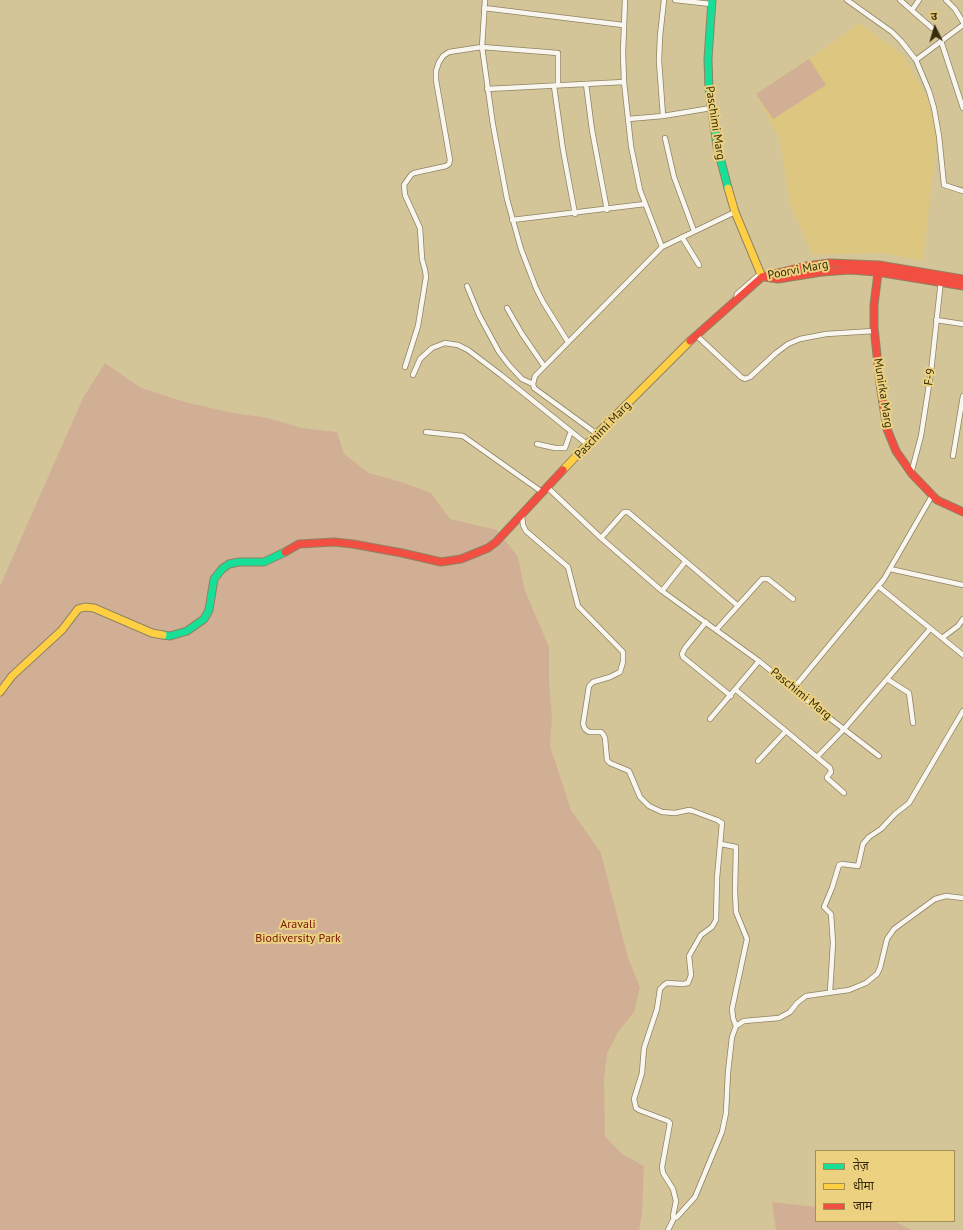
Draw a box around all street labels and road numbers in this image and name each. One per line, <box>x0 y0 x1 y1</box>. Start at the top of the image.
street label: Paschimi Marg <box>702 85 728 161</box>
street label: Poorvi Marg <box>766 257 830 283</box>
street label: Munirka Marg <box>870 357 896 429</box>
street label: F-9 <box>922 367 938 387</box>
street label: Paschimi Marg <box>572 398 634 462</box>
street label: Paschimi Marg <box>767 665 835 723</box>

